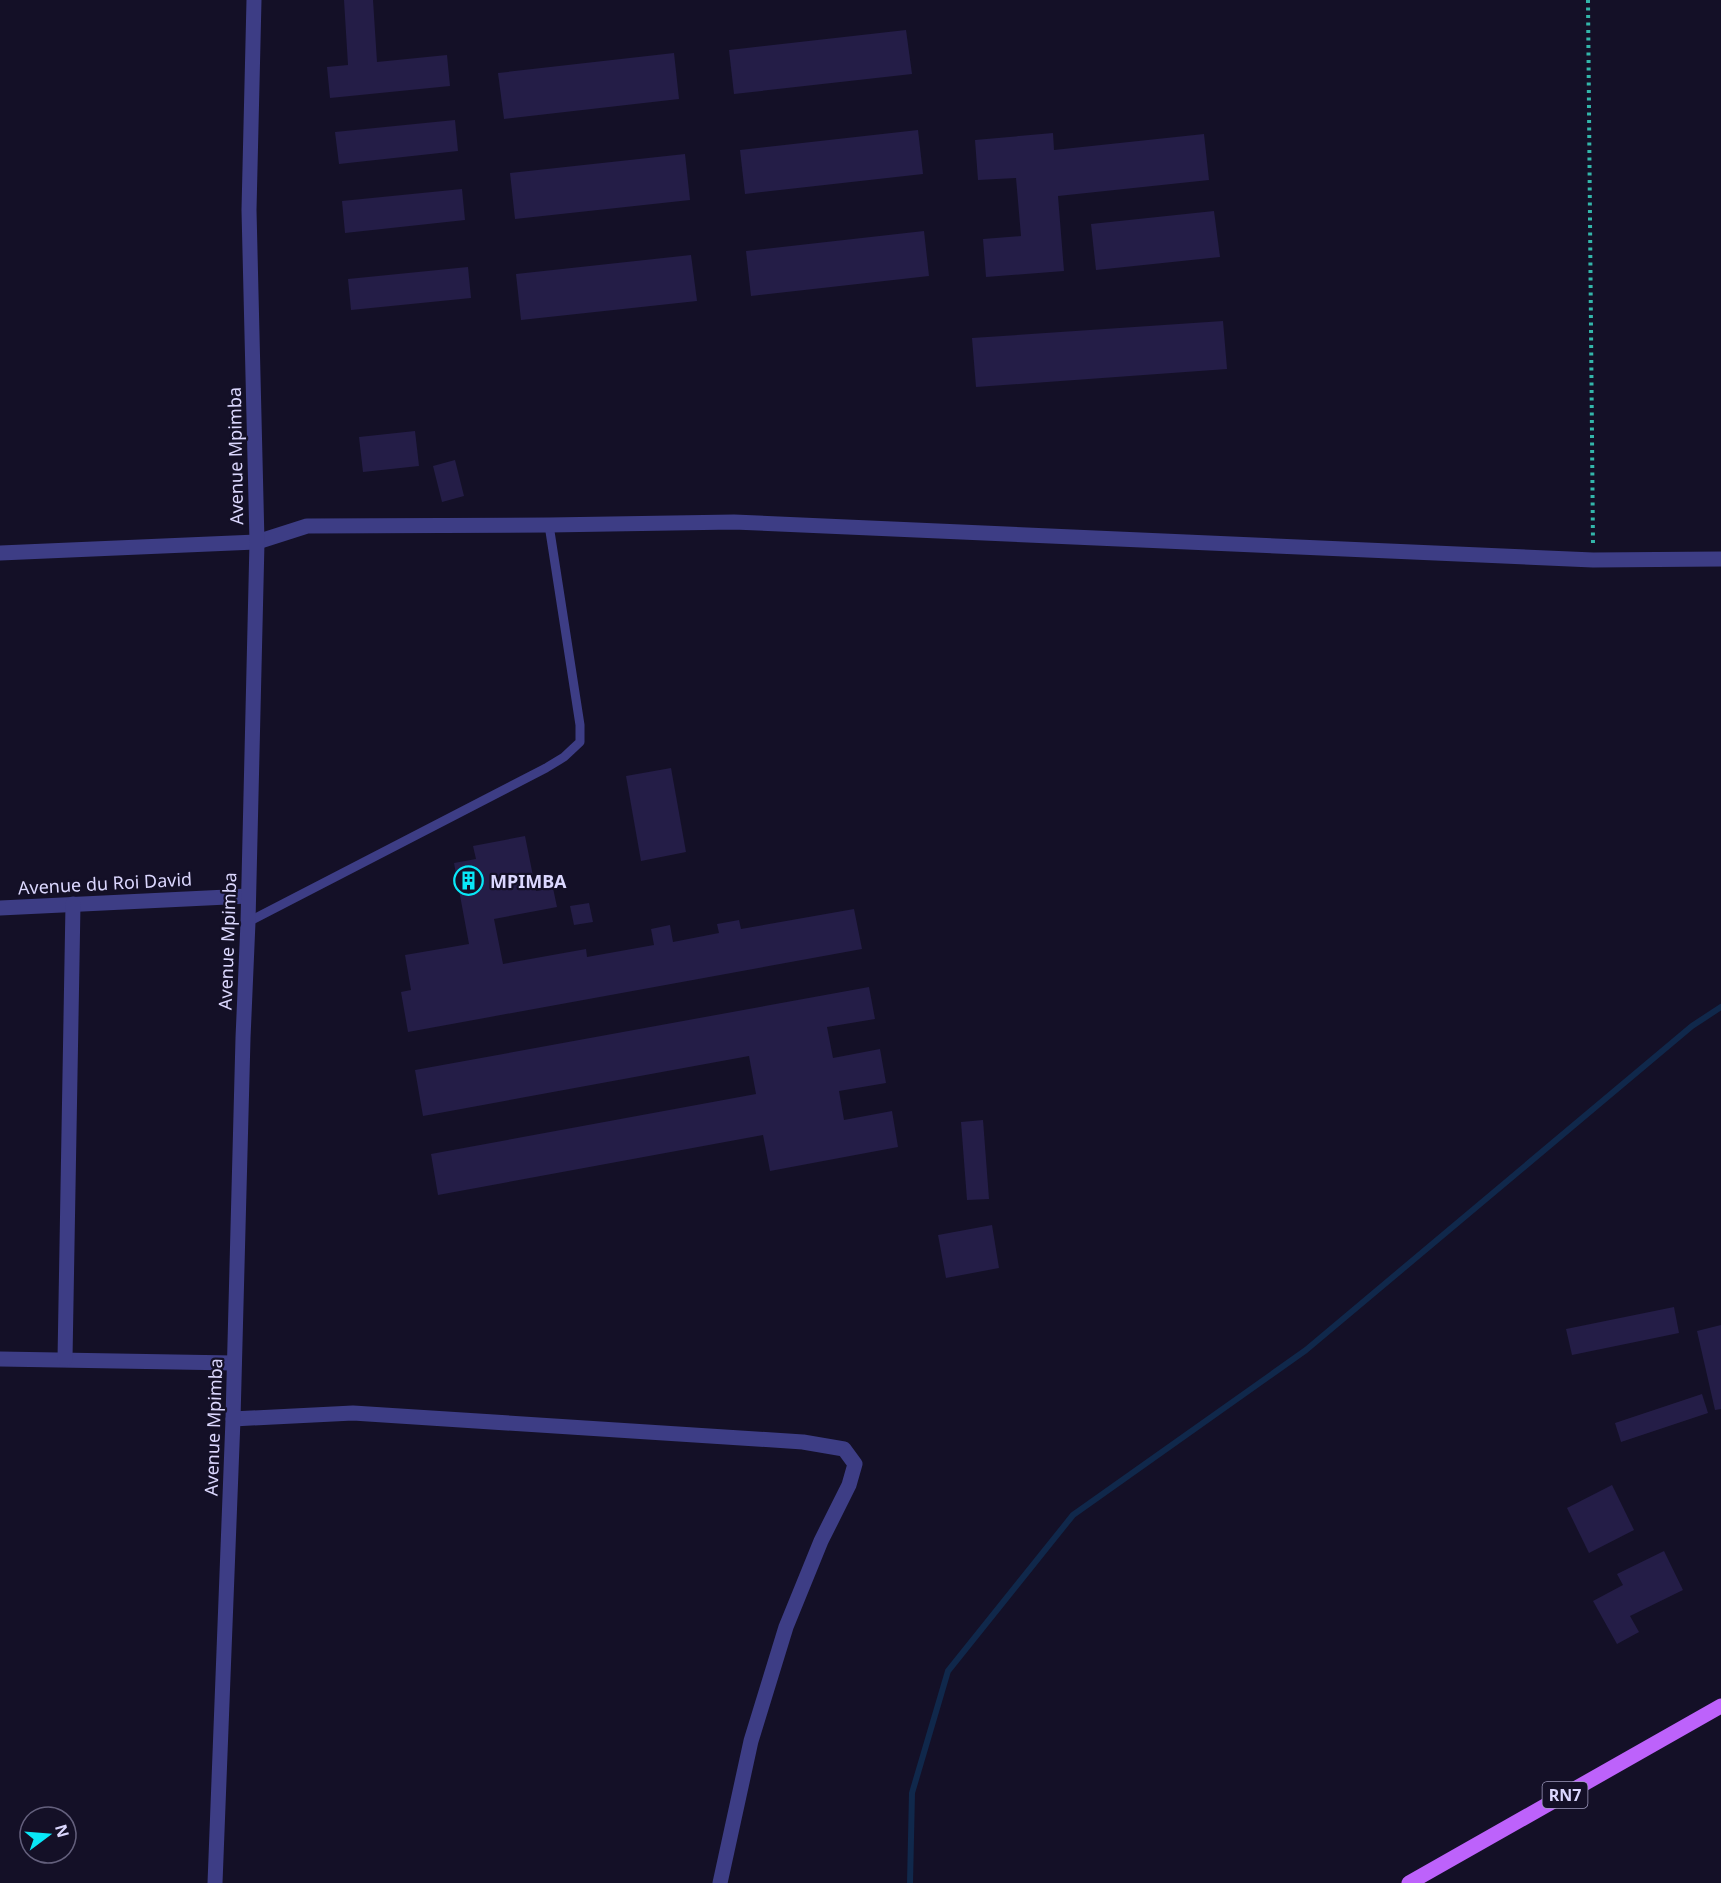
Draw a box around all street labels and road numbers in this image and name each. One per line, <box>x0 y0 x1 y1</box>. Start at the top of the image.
street label: Avenue Mpimba <box>222 387 248 525</box>
street label: Avenue du Roi David <box>17 866 193 900</box>
street label: Avenue Mpimba <box>213 872 241 1010</box>
street label: Avenue Mpimba <box>199 1358 227 1496</box>
road number: RN7 <box>1542 1782 1588 1808</box>

